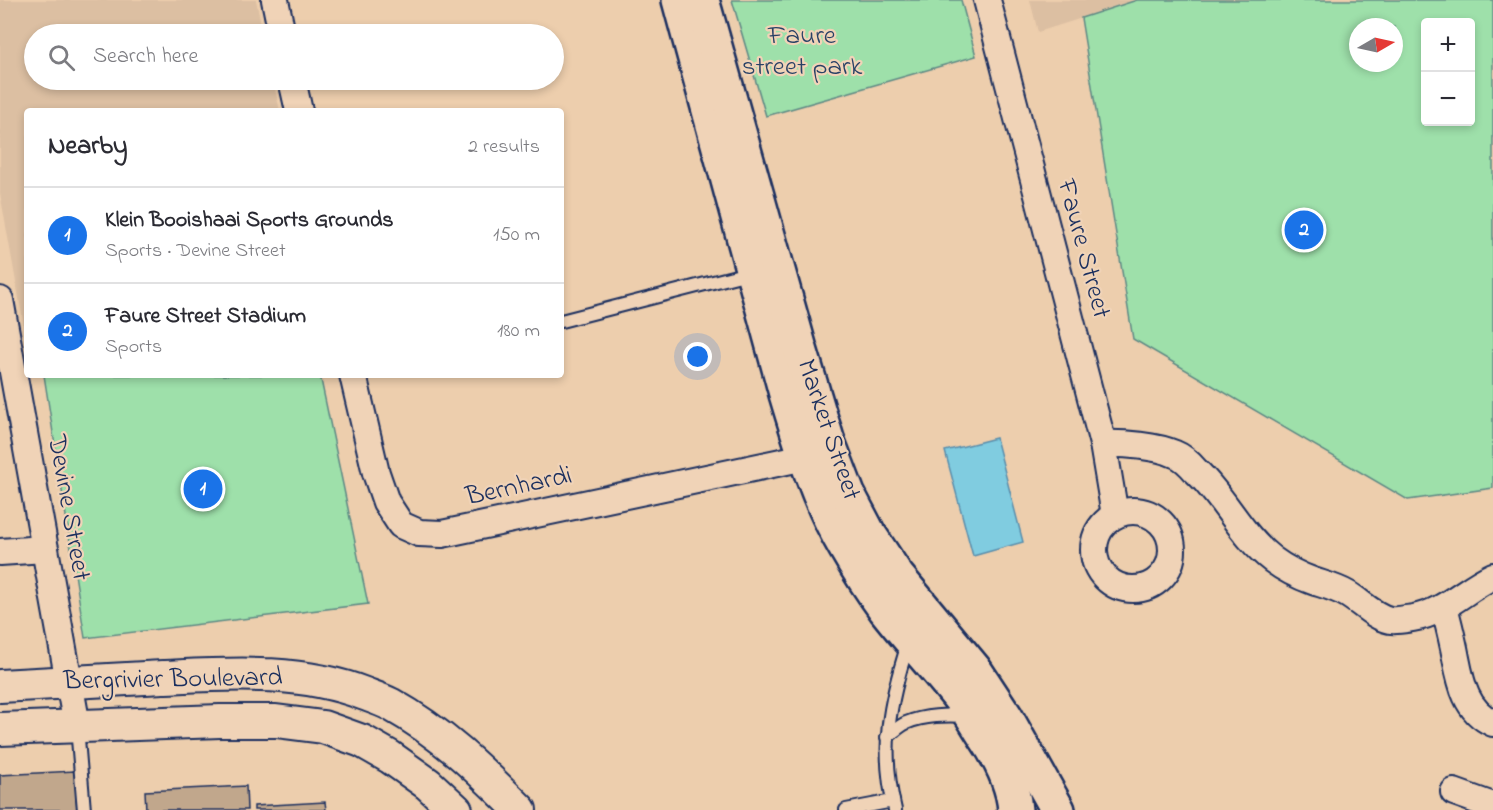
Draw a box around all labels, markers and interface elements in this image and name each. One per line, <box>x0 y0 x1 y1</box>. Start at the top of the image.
park label: Faure street park <box>742 17 863 87</box>
north arrow <box>1349 18 1403 72</box>
map controls <box>1421 18 1475 126</box>
button: + <box>1421 18 1475 72</box>
search box <box>24 24 564 90</box>
icon: search <box>45 41 78 74</box>
text: Search here <box>93 41 198 73</box>
button: − <box>1421 72 1475 126</box>
text: Nearby <box>48 128 127 166</box>
text: 2 results <box>468 133 540 162</box>
street label: Faure Street <box>1045 174 1120 323</box>
text: Klein Booishaai Sports Grounds <box>105 205 393 237</box>
pin: 2 <box>1284 208 1324 252</box>
text: 1 <box>64 221 71 250</box>
text: 150 m <box>493 221 540 250</box>
text: Sports · Devine Street <box>105 237 286 266</box>
text: Faure Street Stadium <box>105 301 306 333</box>
text: 2 <box>63 317 72 346</box>
text: 180 m <box>497 317 540 346</box>
text: Sports <box>105 333 162 362</box>
your location <box>683 342 712 371</box>
street label: Market Street <box>786 354 870 506</box>
street label: Devine Street <box>36 431 100 584</box>
street label: Bernhardi <box>461 457 576 517</box>
pin: 1 <box>184 466 222 512</box>
street label: Bergrivier Boulevard <box>62 659 283 701</box>

